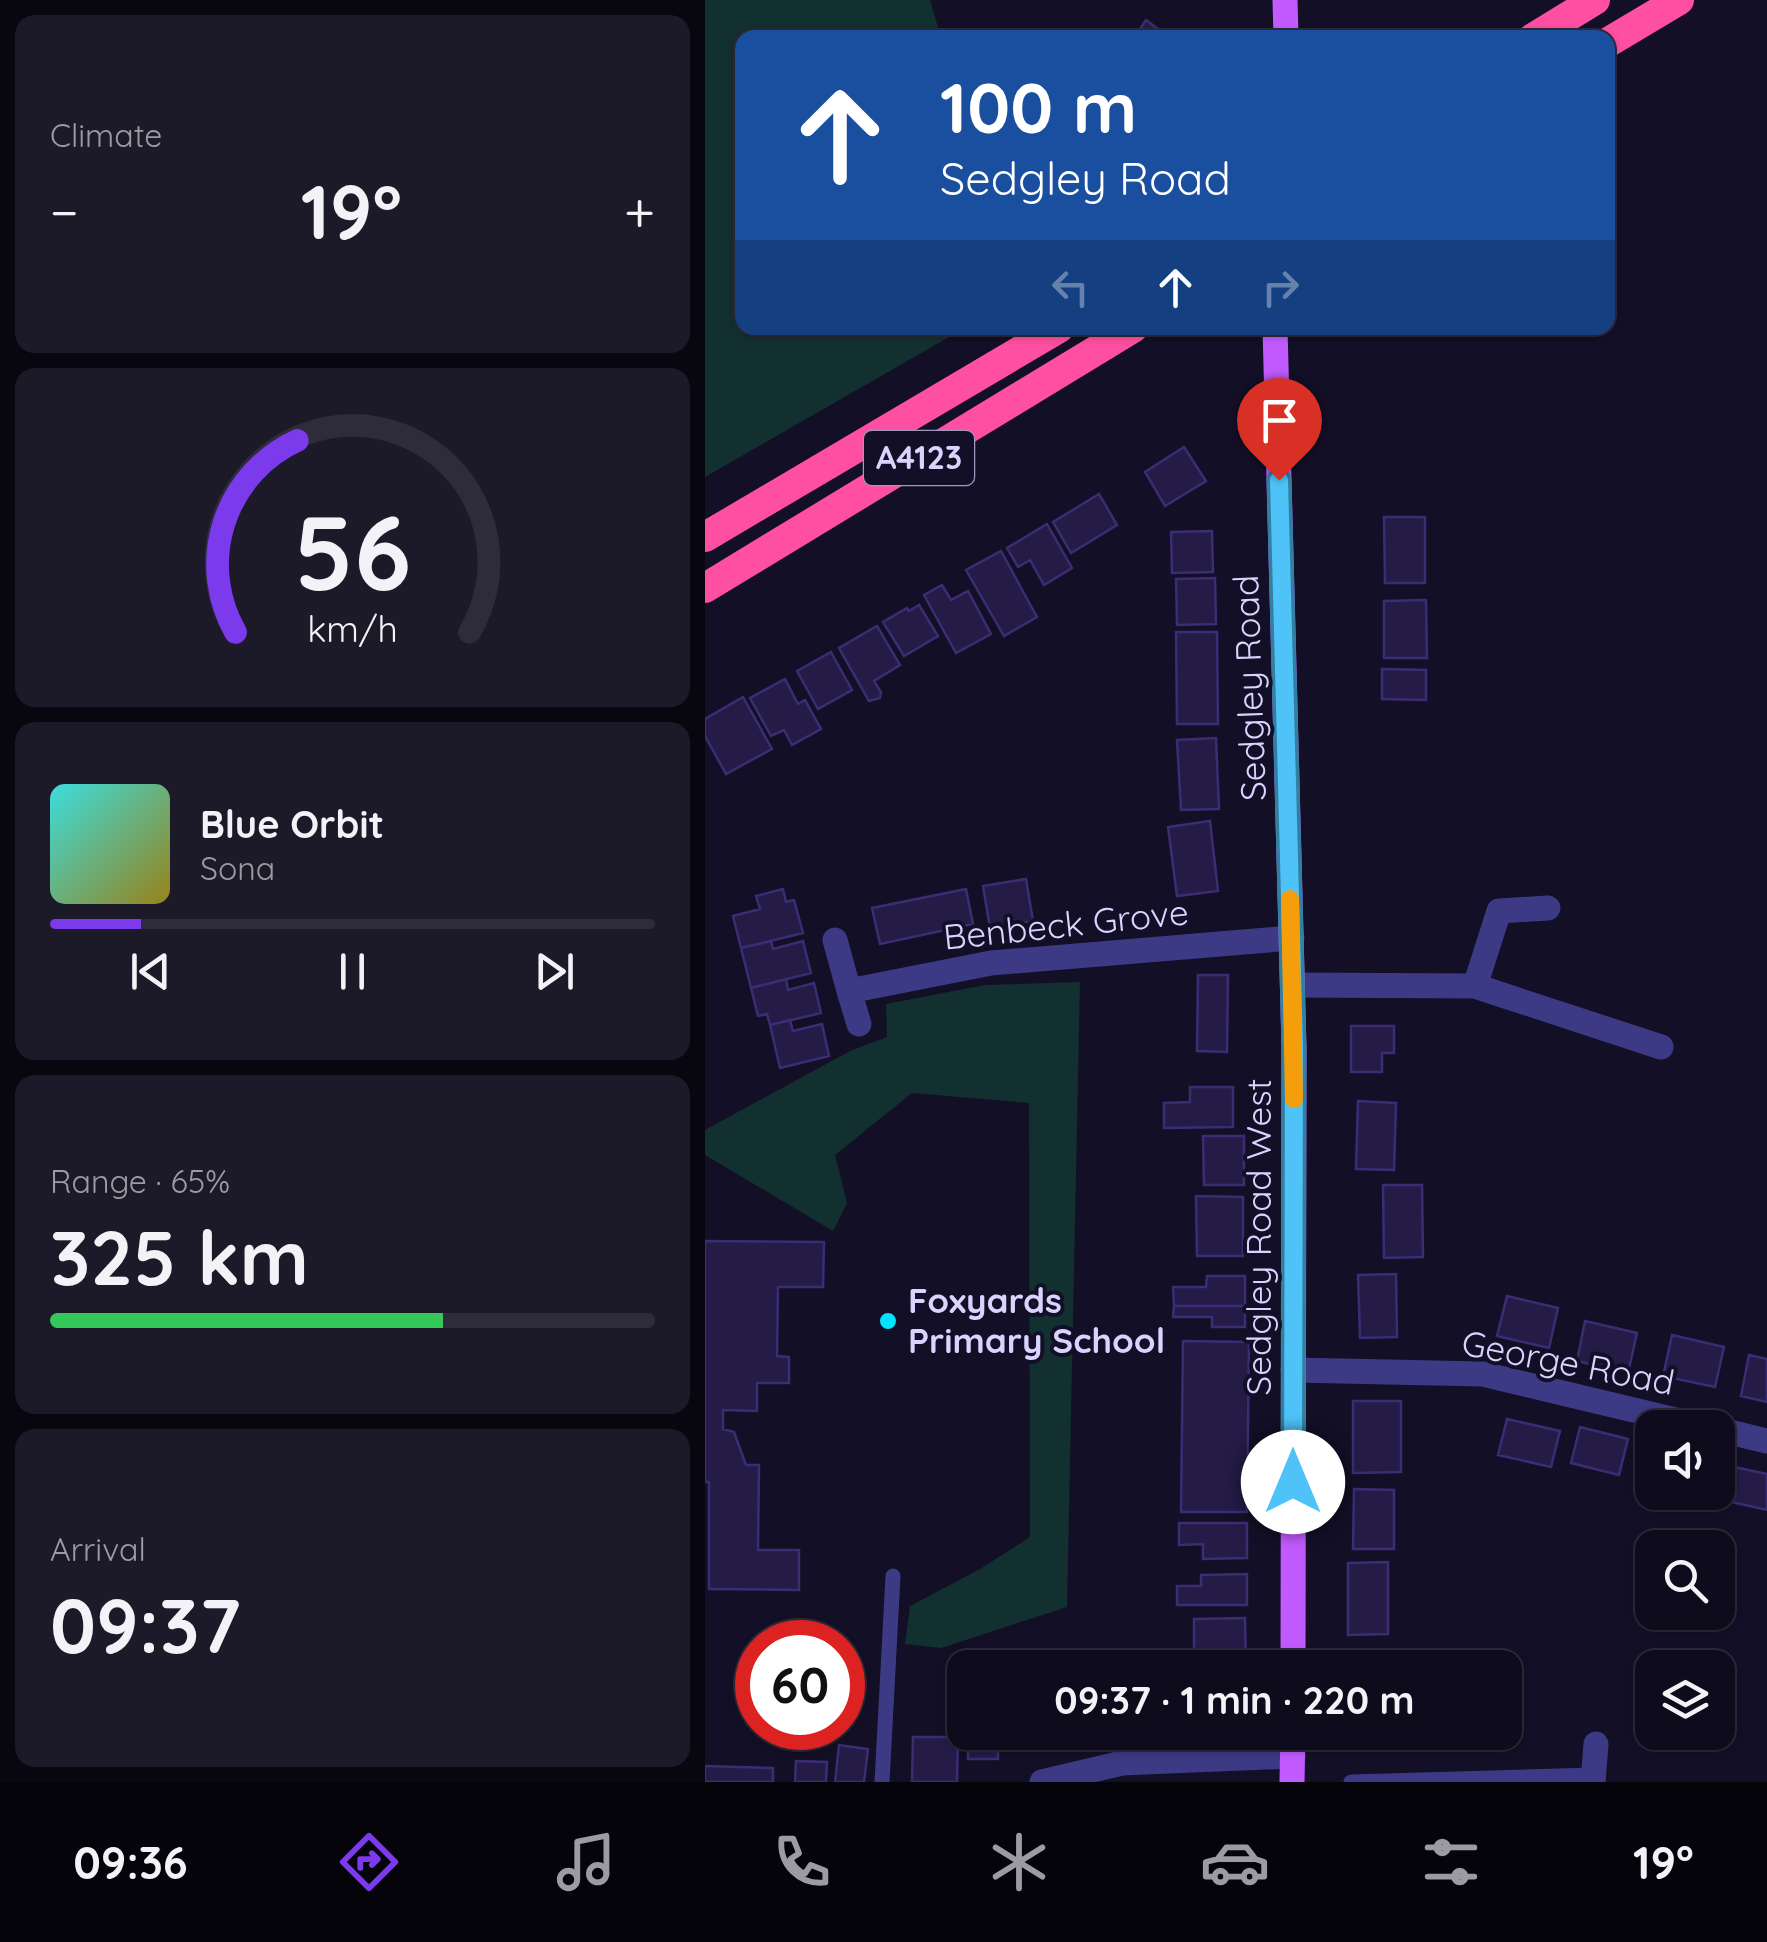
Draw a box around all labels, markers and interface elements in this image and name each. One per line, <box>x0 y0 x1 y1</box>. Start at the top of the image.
text: 100 m <box>940 63 1137 151</box>
icon: ahead <box>775 70 905 200</box>
text: Climate <box>50 115 162 155</box>
text: Sedgley Road <box>940 150 1231 206</box>
text: 19° <box>301 164 402 258</box>
text: − <box>50 177 79 246</box>
text: + <box>624 177 655 246</box>
icon: left <box>1043 260 1098 315</box>
icon: ahead <box>1148 260 1203 315</box>
icon: right <box>1253 260 1308 315</box>
pin <box>1237 378 1322 481</box>
icon: arrive <box>1252 393 1307 448</box>
road number: A4123 <box>864 431 974 485</box>
text: 56 <box>294 486 411 616</box>
street label: Sedgley Road <box>1223 574 1275 802</box>
text: km/h <box>307 606 398 651</box>
text: Blue Orbit <box>200 800 384 848</box>
text: Sona <box>200 848 275 888</box>
street label: Benbeck Grove <box>941 889 1191 959</box>
icon: previous <box>123 944 178 999</box>
icon: pause <box>325 944 380 999</box>
icon: next <box>527 944 582 999</box>
street label: Sedgley Road West <box>1236 1079 1280 1395</box>
text: Range · 65% <box>50 1161 230 1201</box>
text: 325 km <box>50 1210 309 1304</box>
place label: Foxyards Primary School <box>908 1278 1165 1362</box>
marker: Foxyards Primary School <box>877 1310 899 1332</box>
street label: George Road <box>1458 1320 1678 1404</box>
map controls <box>1635 1410 1735 1750</box>
button: sound <box>1635 1410 1735 1510</box>
position arrow <box>1241 1430 1345 1534</box>
text: Arrival <box>50 1529 146 1569</box>
button: search <box>1635 1530 1735 1630</box>
text: 09:37 <box>50 1578 241 1672</box>
speed limit sign: 60 <box>735 1620 865 1750</box>
button: layers <box>1635 1650 1735 1750</box>
text: 09:37 · 1 min · 220 m <box>1054 1676 1415 1724</box>
icon: directions <box>334 1827 404 1897</box>
icon: music <box>551 1827 621 1897</box>
icon: phone <box>767 1827 837 1897</box>
icon: climate <box>984 1827 1054 1897</box>
icon: car <box>1200 1827 1270 1897</box>
icon: filters <box>1416 1827 1486 1897</box>
text: 09:36 <box>73 1834 188 1890</box>
text: 19° <box>1633 1834 1694 1890</box>

